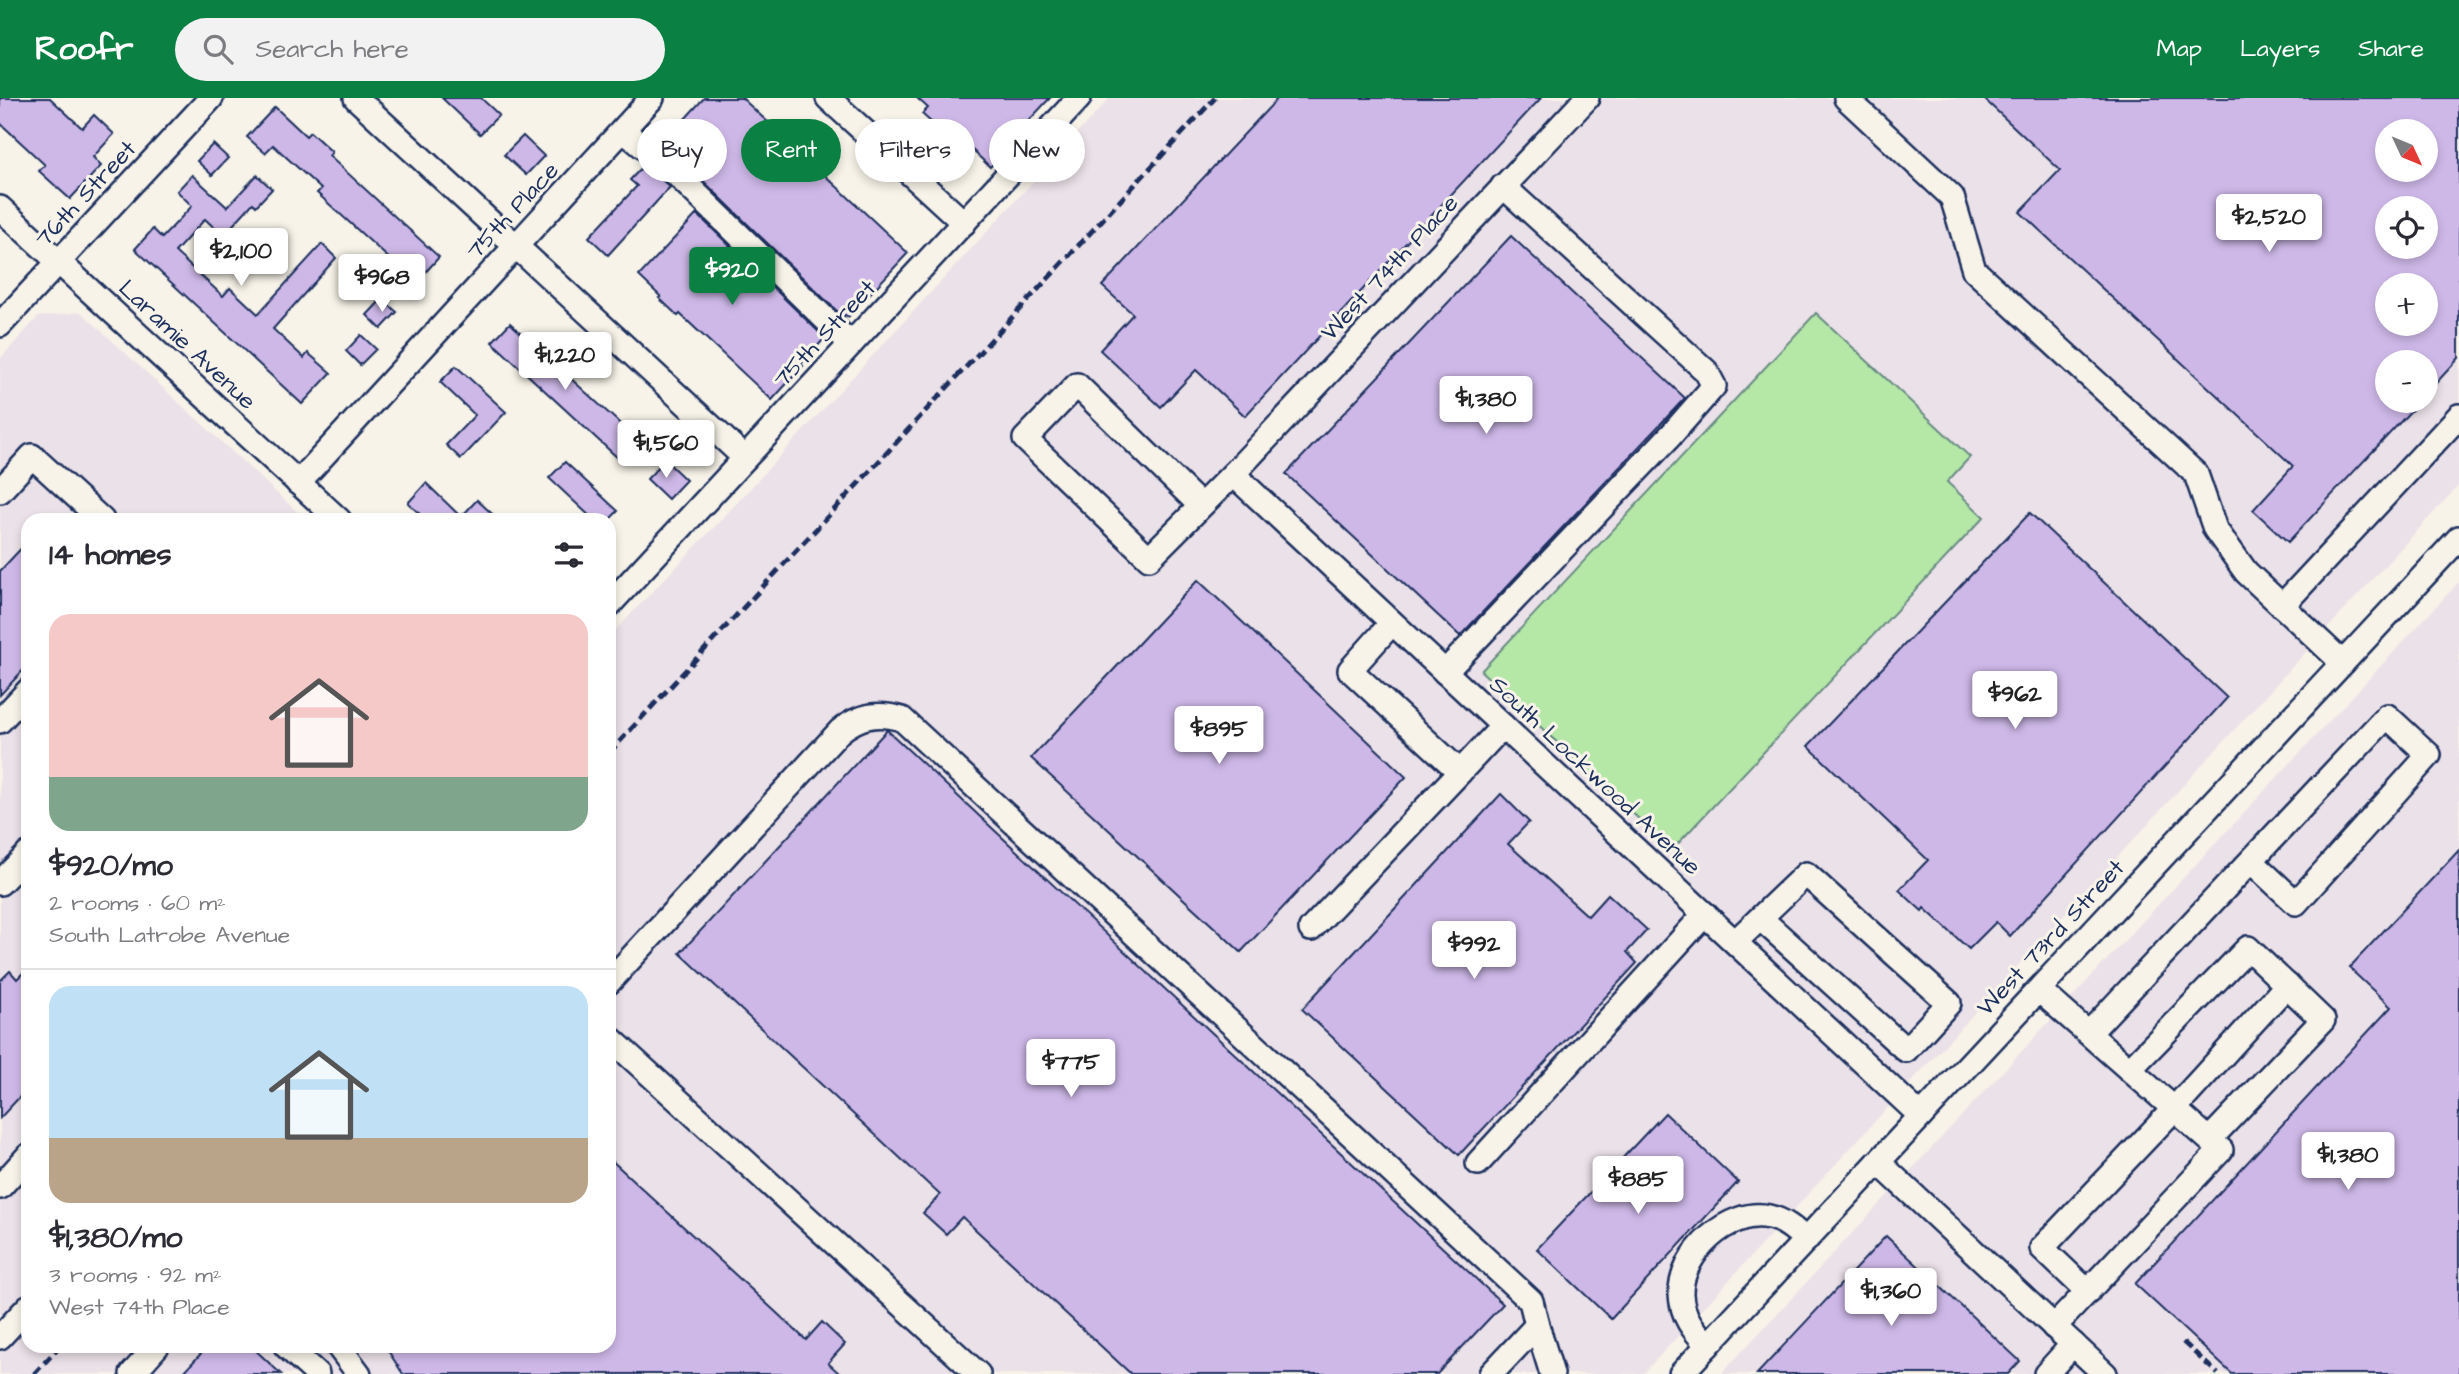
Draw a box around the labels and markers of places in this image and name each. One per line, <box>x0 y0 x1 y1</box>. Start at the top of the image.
pin: $2,520 <box>2212 194 2326 254</box>
pin: $2,100 <box>184 228 298 288</box>
pin: $920 <box>691 248 773 307</box>
pin: $968 <box>341 254 423 314</box>
pin: $1,220 <box>508 332 622 392</box>
pin: $1,380 <box>1429 376 1543 436</box>
pin: $1,560 <box>609 420 723 480</box>
pin: $962 <box>1974 672 2056 731</box>
pin: $895 <box>1178 706 1260 766</box>
pin: $992 <box>1433 922 1515 981</box>
pin: $775 <box>1030 1040 1112 1099</box>
pin: $1,380 <box>2291 1132 2405 1192</box>
pin: $885 <box>1597 1156 1679 1216</box>
pin: $1,360 <box>1834 1268 1948 1328</box>

